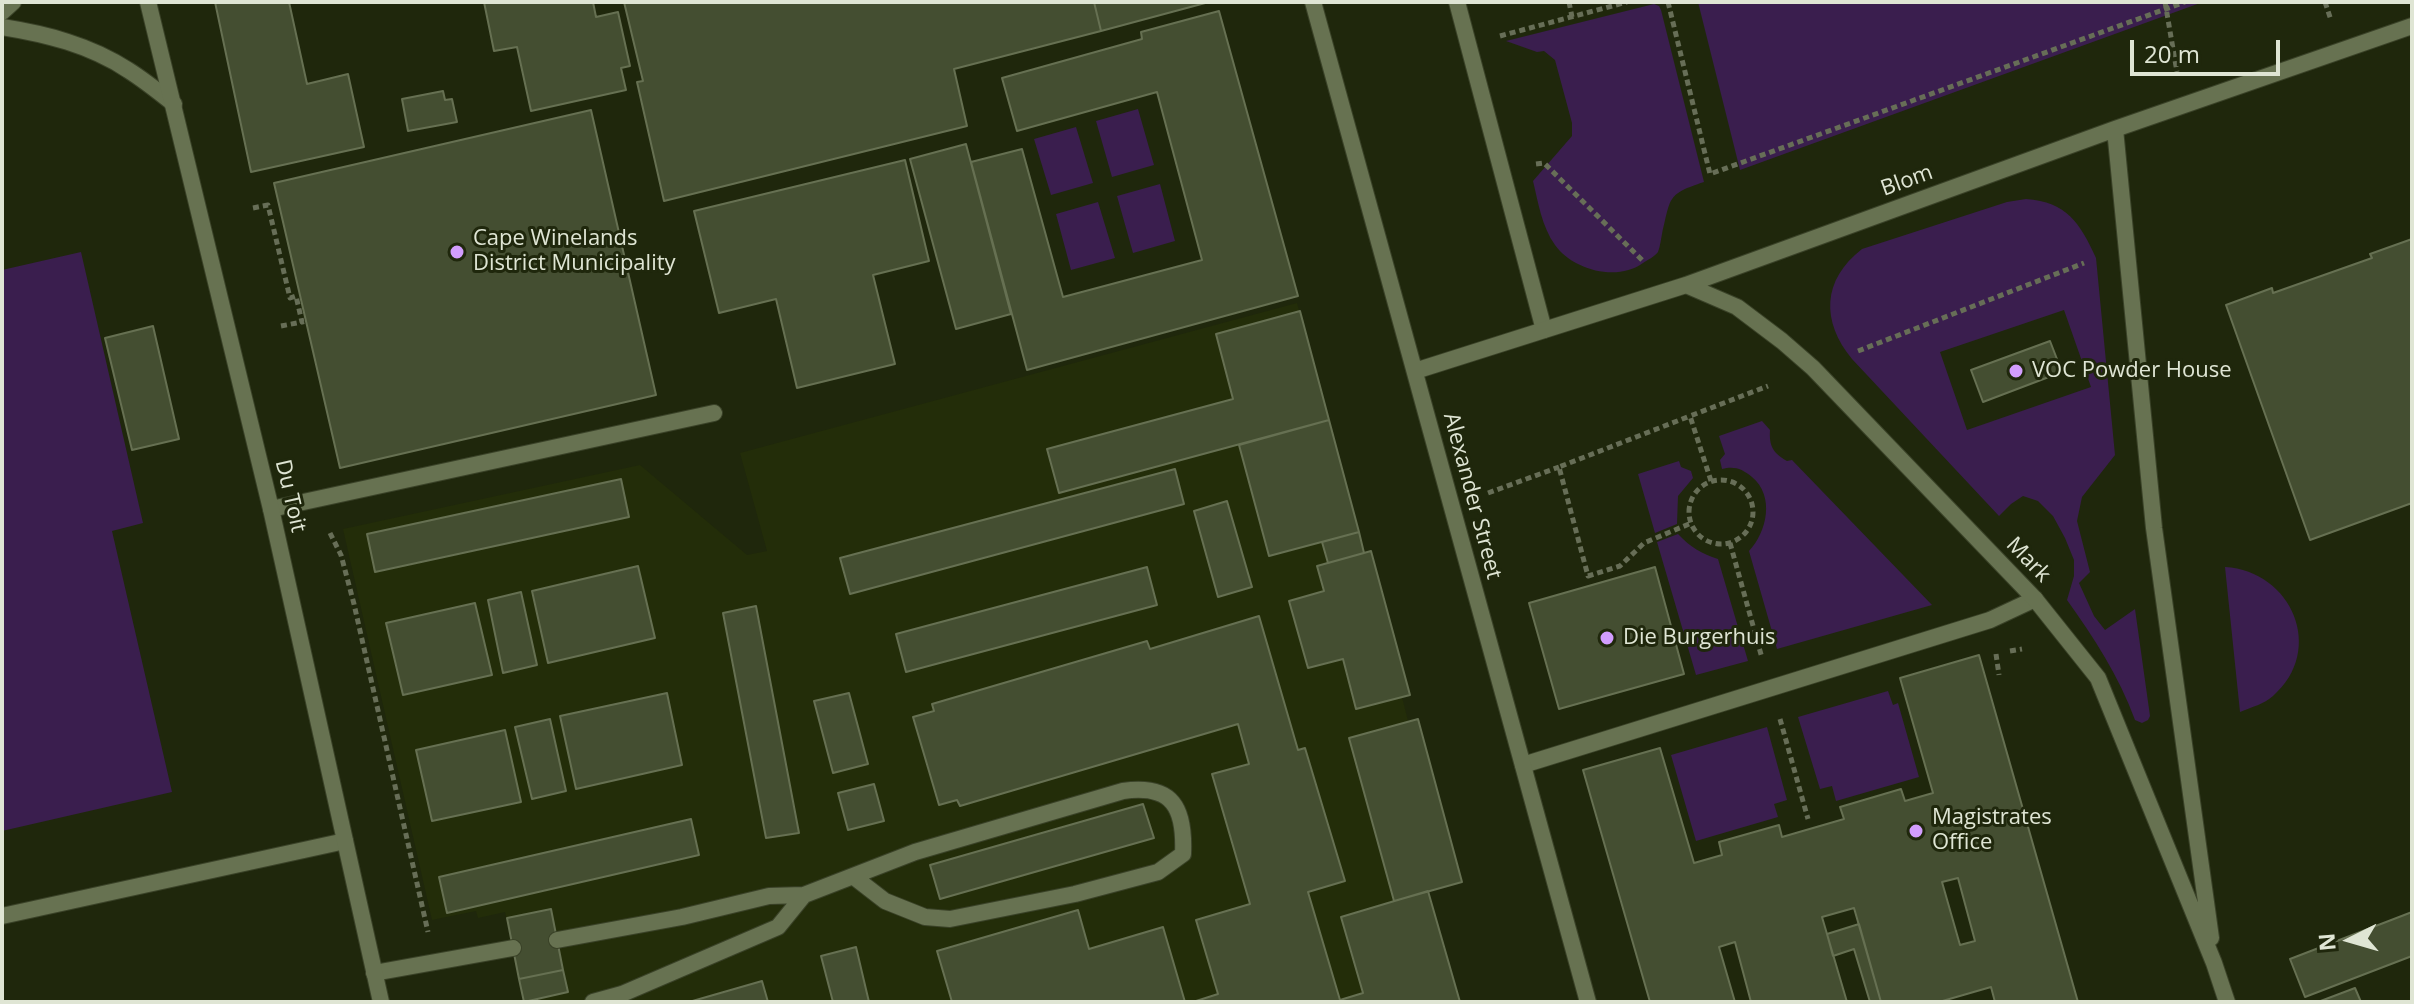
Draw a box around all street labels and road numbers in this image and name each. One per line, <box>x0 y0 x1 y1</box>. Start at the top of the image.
street label: Blom <box>1877 159 1937 203</box>
street label: Alexander Street <box>1437 410 1507 582</box>
street label: Du Toit <box>269 457 311 535</box>
street label: Mark <box>2000 532 2056 588</box>

